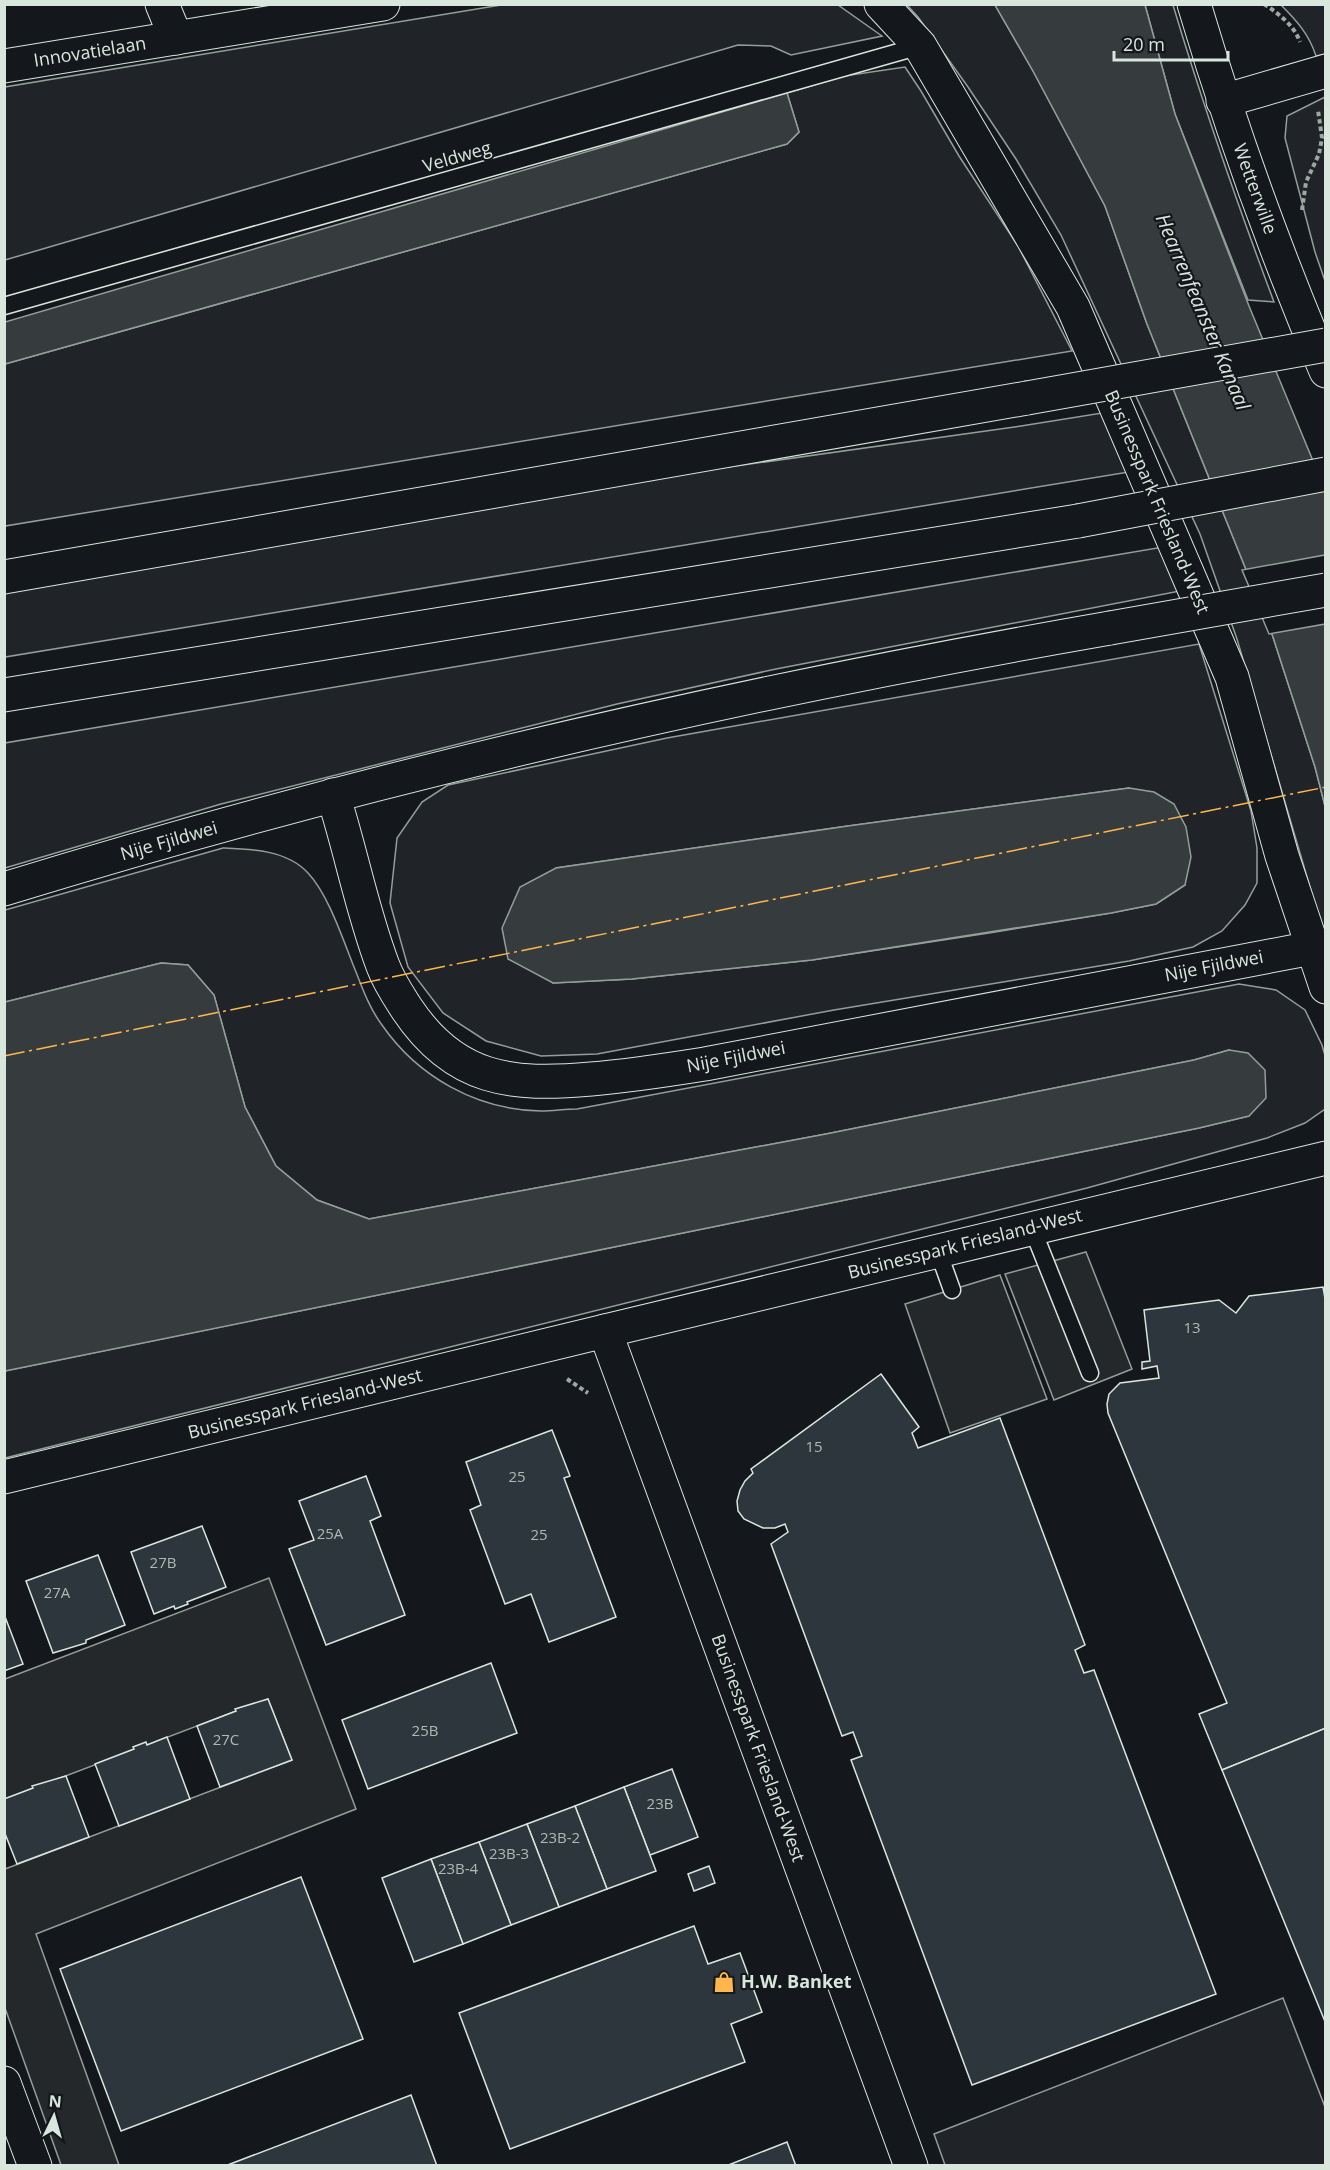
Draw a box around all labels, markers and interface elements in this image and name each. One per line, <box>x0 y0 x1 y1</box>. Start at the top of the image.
scale bar <box>1114 24 1228 62</box>
street label: Innovatielaan <box>32 30 148 72</box>
text: 20 m <box>1123 32 1165 56</box>
street label: Veldweg <box>420 135 494 177</box>
street label: Wetterwille <box>1228 140 1283 237</box>
water label: Hearrenfeanster Kanaal <box>1150 209 1258 415</box>
street label: Businesspark Friesland-West <box>1100 386 1216 617</box>
street label: Nije Fjildwei <box>117 815 220 865</box>
street label: Nije Fjildwei <box>1162 944 1265 986</box>
street label: Nije Fjildwei <box>684 1035 787 1077</box>
street label: Businesspark Friesland-West <box>845 1202 1084 1284</box>
house number: 13 <box>1183 1317 1201 1337</box>
street label: Businesspark Friesland-West <box>185 1362 424 1444</box>
house number: 15 <box>805 1436 823 1456</box>
house number: 25 <box>508 1466 526 1486</box>
house number: 25A <box>317 1523 344 1543</box>
house number: 25 <box>530 1524 548 1544</box>
house number: 27B <box>150 1552 176 1572</box>
house number: 27A <box>44 1582 71 1602</box>
street label: Businesspark Friesland-West <box>707 1631 811 1865</box>
house number: 25B <box>412 1720 438 1740</box>
house number: 27C <box>213 1729 239 1749</box>
house number: 23B <box>647 1793 673 1813</box>
house number: 23B-2 <box>540 1827 580 1847</box>
house number: 23B-3 <box>489 1843 529 1863</box>
house number: 23B-4 <box>438 1858 479 1878</box>
place label: H.W. Banket <box>741 1969 852 1993</box>
shop icon: H.W. Banket <box>712 1970 736 1994</box>
north arrow <box>24 2086 84 2146</box>
text: N <box>48 2090 63 2113</box>

